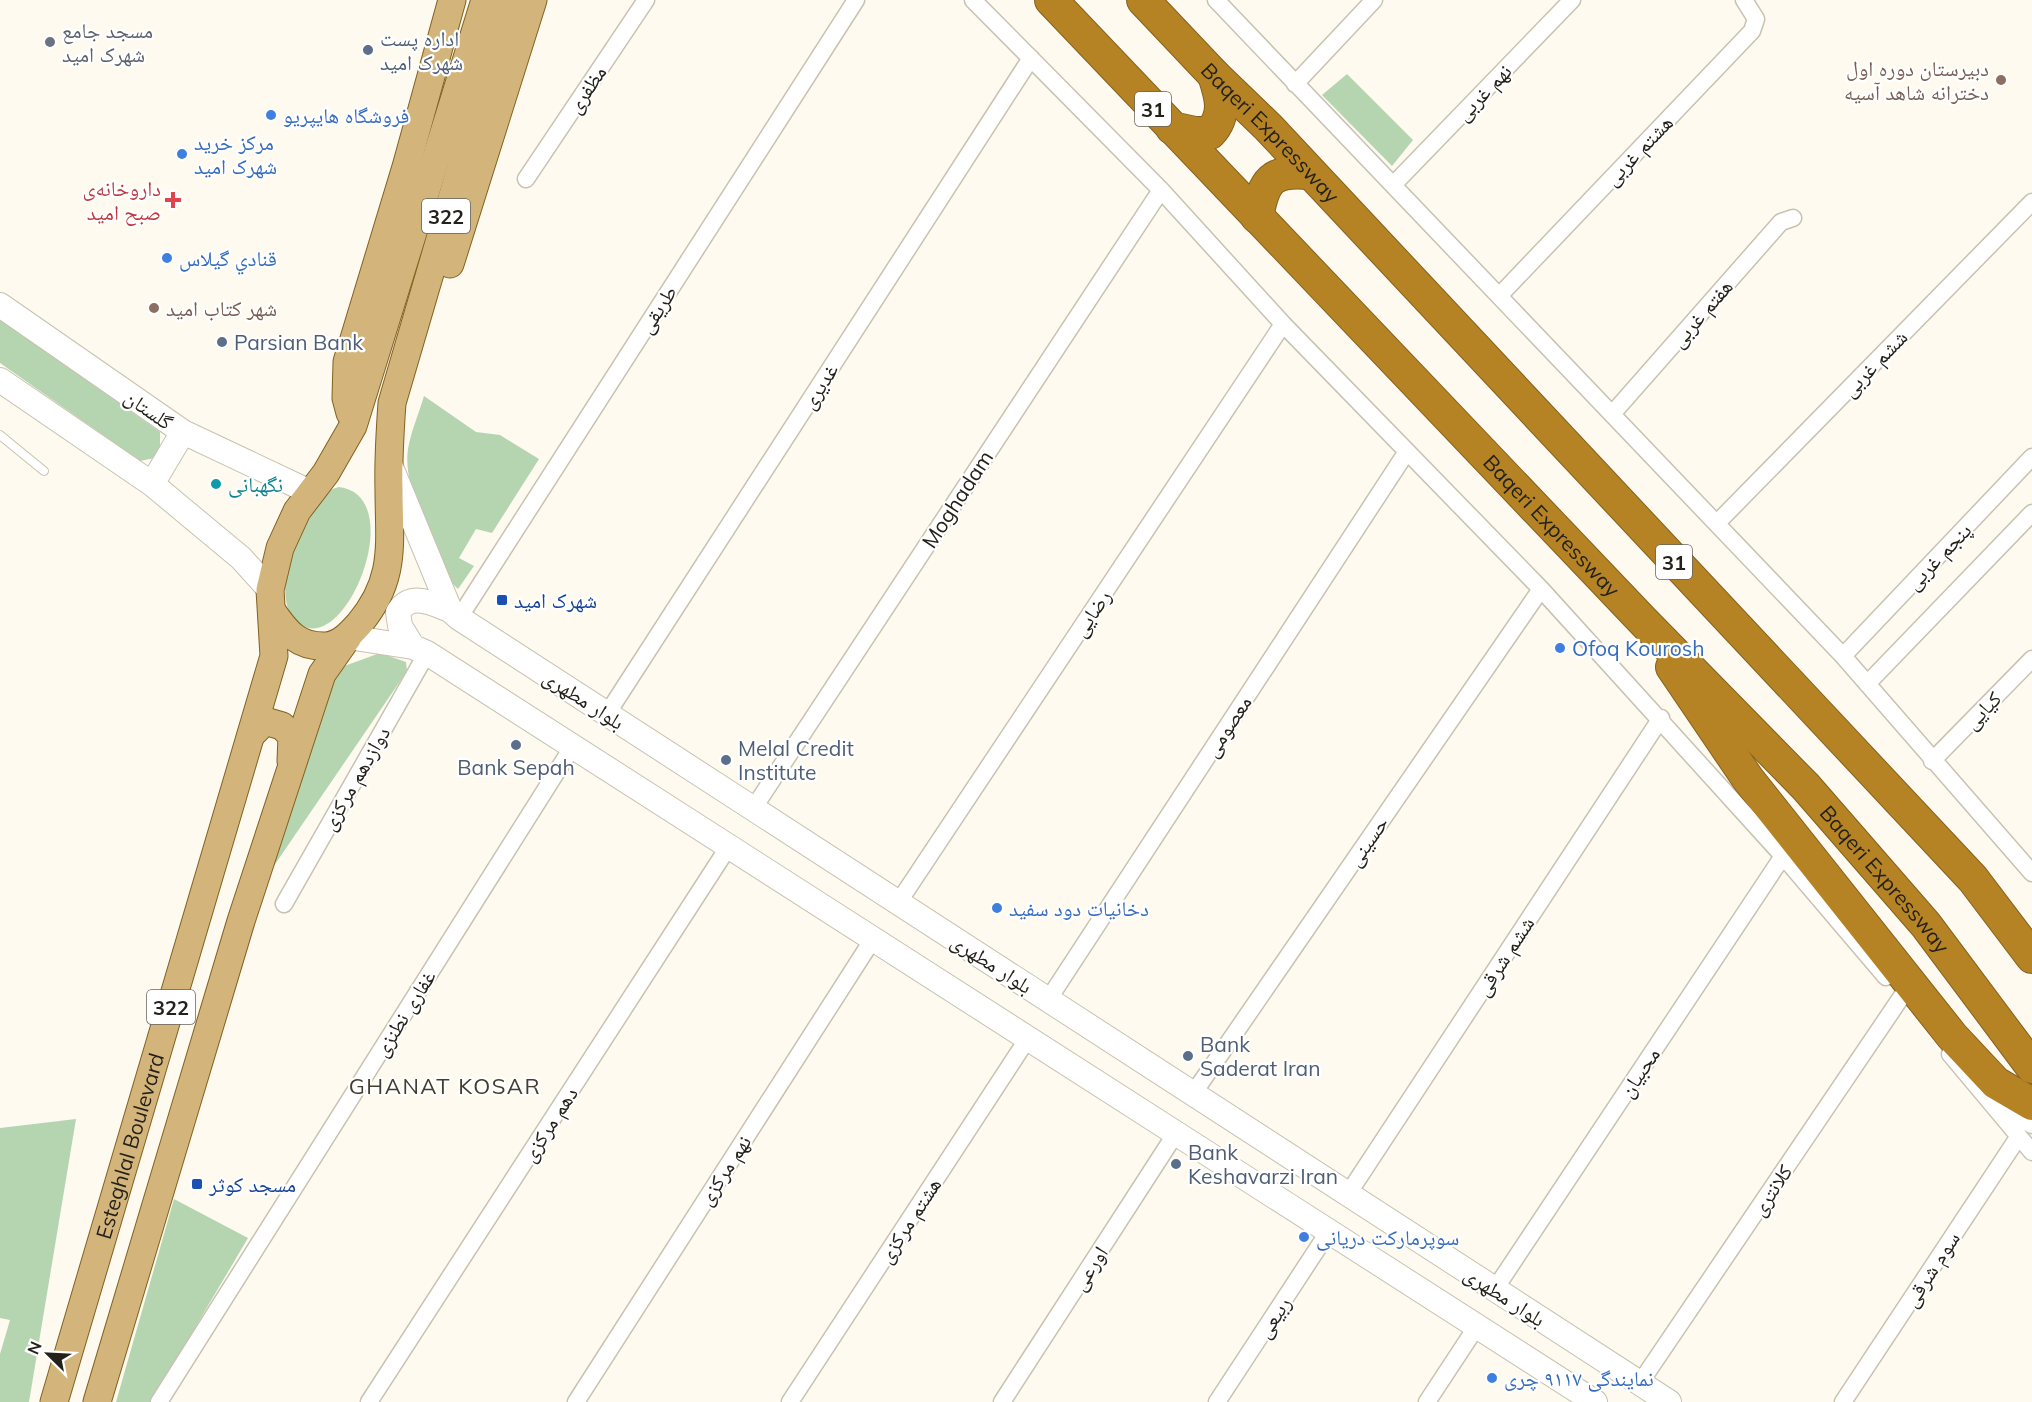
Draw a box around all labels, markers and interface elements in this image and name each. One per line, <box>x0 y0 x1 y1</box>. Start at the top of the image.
place label: مسجد جامع شهرک امید <box>62 17 153 67</box>
place label: اداره پست شهرک امید <box>380 25 463 75</box>
marker: مسجد جامع شهرک امید <box>43 35 57 49</box>
marker: اداره پست شهرک امید <box>361 43 375 57</box>
place label: دبیرستان دوره اول دخترانه شاهد آسیه <box>1844 55 1989 105</box>
street label: Baqeri Expressway <box>1196 57 1345 208</box>
street label: نهم غربی <box>1449 58 1518 127</box>
street label: مظفری <box>561 60 611 118</box>
marker: دبیرستان دوره اول دخترانه شاهد آسیه <box>1994 73 2008 87</box>
road number: 31 <box>1135 92 1171 126</box>
place label: فروشگاه هایپریو <box>283 102 409 128</box>
marker: فروشگاه هایپریو <box>264 108 278 122</box>
street label: هشتم غربی <box>1598 109 1679 192</box>
place label: مرکز خرید شهرک امید <box>194 129 277 179</box>
marker: مرکز خرید شهرک امید <box>175 147 189 161</box>
place label: داروخانه‌ی صبح امید <box>82 175 161 226</box>
marker: داروخانه‌ی صبح امید <box>166 193 180 207</box>
road number: 322 <box>422 199 470 233</box>
place label: قنادي گيلاس <box>179 245 277 275</box>
marker: قنادي گيلاس <box>160 251 174 265</box>
street label: هفتم غربی <box>1664 273 1739 354</box>
street label: طریقی <box>632 280 683 338</box>
place label: شهر کتاب امید <box>166 295 277 321</box>
marker: شهر کتاب امید <box>147 301 161 315</box>
street label: ششم غربی <box>1836 324 1914 403</box>
place label: Parsian Bank <box>234 329 363 355</box>
marker: Parsian Bank <box>215 335 229 349</box>
street label: غدیری <box>795 358 844 414</box>
street label: گلستان <box>120 383 178 435</box>
street label: Moghadam <box>916 445 998 553</box>
street label: Baqeri Expressway <box>1478 449 1626 602</box>
place label: نگهبانی <box>228 471 283 498</box>
marker: نگهبانی <box>209 477 223 491</box>
street label: پنجم غربی <box>1900 517 1978 596</box>
road number: 31 <box>1656 545 1692 579</box>
street label: رضایی <box>1066 584 1117 642</box>
place label: شهرک امید <box>514 587 597 613</box>
marker: شهرک امید <box>495 593 509 607</box>
place label: Ofoq Kourosh <box>1572 635 1704 661</box>
marker: Ofoq Kourosh <box>1553 641 1567 655</box>
street label: بلوار مطهری <box>539 663 629 735</box>
street label: کیایی <box>1958 685 2007 735</box>
street label: معصومی <box>1197 690 1257 762</box>
street label: دوازدهم مرکزی <box>315 721 397 836</box>
place label: Melal Credit Institute <box>738 735 854 785</box>
marker: Bank Sepah <box>509 738 523 752</box>
marker: Melal Credit Institute <box>719 753 733 767</box>
place label: Bank Sepah <box>457 754 575 780</box>
street label: Baqeri Expressway <box>1815 800 1955 958</box>
street label: حسینی <box>1340 811 1394 872</box>
place label: دخانیات دود سفید <box>1009 895 1149 921</box>
marker: دخانیات دود سفید <box>990 901 1004 915</box>
street label: ششم شرقی <box>1469 911 1541 1002</box>
street label: بلوار مطهری <box>947 927 1037 999</box>
street label: غفاری نطنزی <box>367 965 441 1061</box>
road number: 322 <box>147 990 195 1024</box>
place label: Bank Saderat Iran <box>1200 1031 1321 1081</box>
street label: محبیان <box>1613 1042 1665 1102</box>
marker: Bank Saderat Iran <box>1181 1049 1195 1063</box>
street label: Esteghlal Boulevard <box>90 1050 169 1242</box>
district label: GHANAT KOSAR <box>349 1072 541 1100</box>
street label: دهم مرکزی <box>515 1082 585 1167</box>
street label: نهم مرکزی <box>692 1130 758 1211</box>
place label: Bank Keshavarzi Iran <box>1188 1139 1338 1189</box>
marker: Bank Keshavarzi Iran <box>1169 1157 1183 1171</box>
street label: کلانتری <box>1744 1159 1798 1221</box>
place label: مسجد کوثر <box>208 1171 296 1197</box>
street label: هشتم مرکزی <box>872 1172 948 1269</box>
marker: مسجد کوثر <box>190 1177 204 1191</box>
place label: سوپرمارکت دریانی <box>1316 1224 1459 1251</box>
street label: سوم شرقی <box>1897 1226 1967 1313</box>
marker: سوپرمارکت دریانی <box>1297 1230 1311 1244</box>
street label: اورعی <box>1065 1241 1114 1296</box>
street label: بلوار مطهری <box>1460 1260 1550 1332</box>
street label: ربیعی <box>1250 1291 1297 1343</box>
north arrow <box>18 1324 78 1384</box>
text: N <box>23 1338 46 1357</box>
place label: نمایندگی ۹۱۱۷ چری <box>1504 1365 1654 1392</box>
marker: نمایندگی ۹۱۱۷ چری <box>1485 1371 1499 1385</box>

